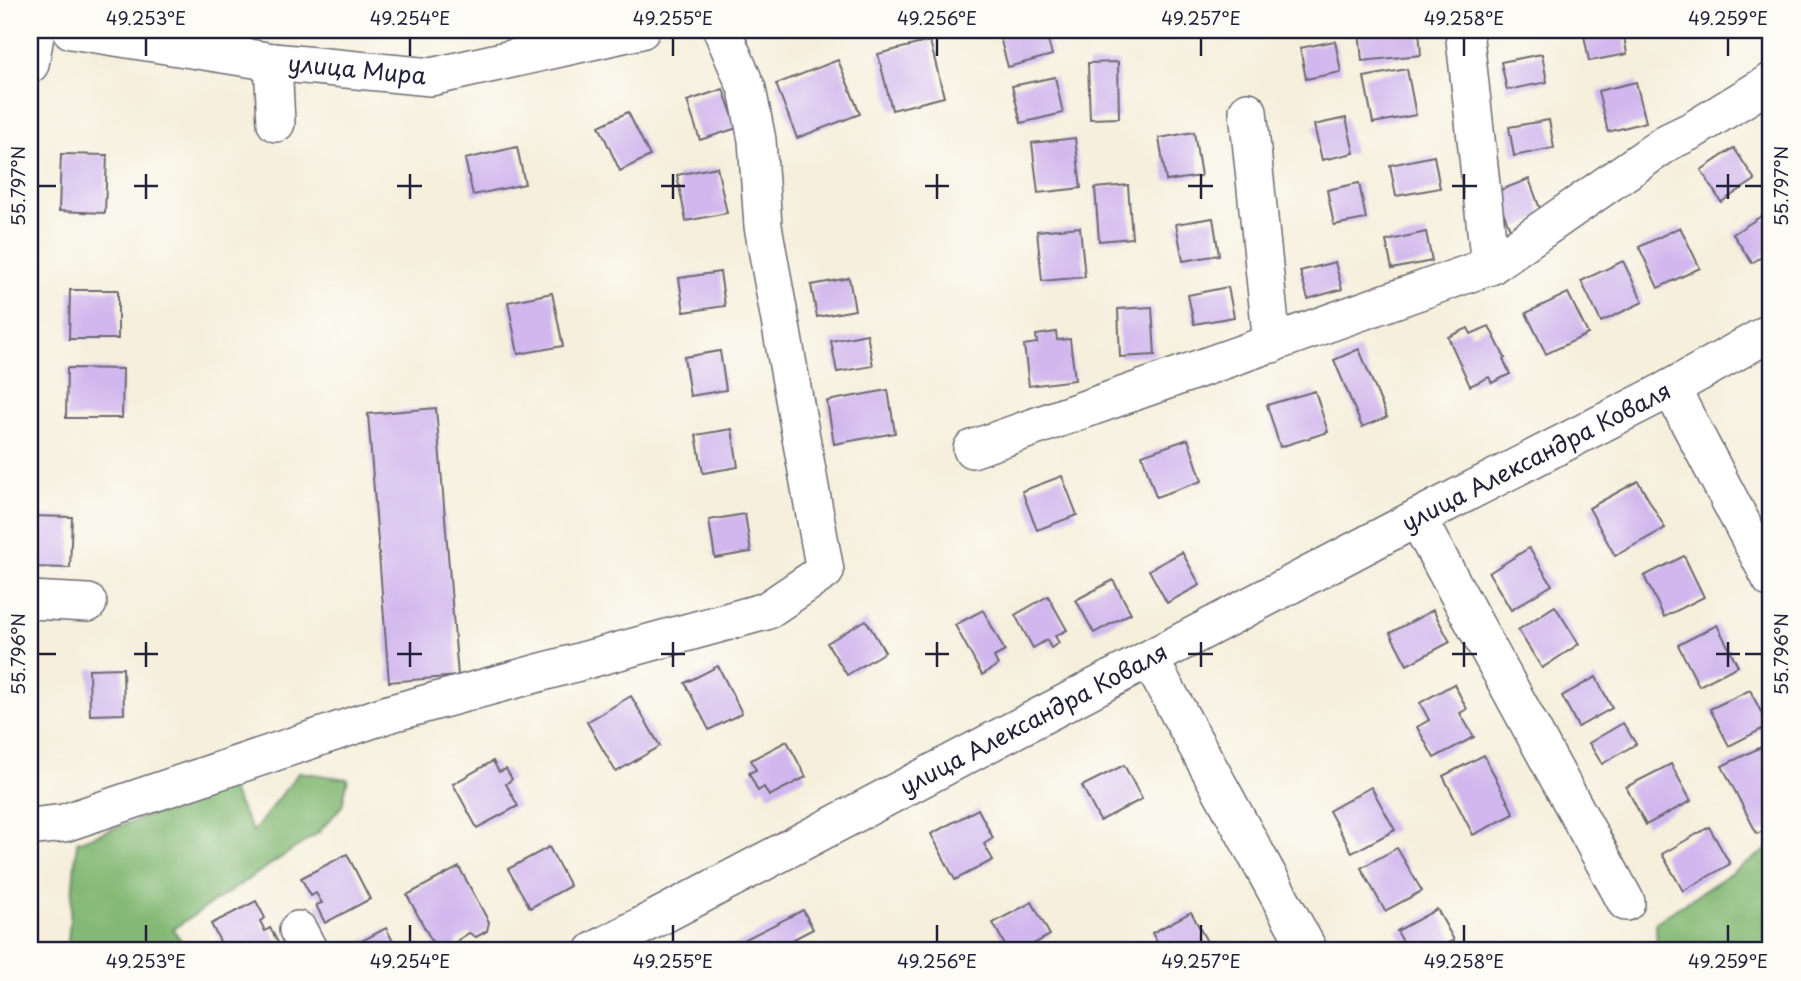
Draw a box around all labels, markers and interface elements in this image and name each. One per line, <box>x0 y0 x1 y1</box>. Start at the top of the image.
text: 49.253°E <box>106 4 186 31</box>
text: 49.254°E <box>370 4 450 31</box>
text: 49.255°E <box>633 4 713 31</box>
text: 49.256°E <box>897 4 977 31</box>
text: 49.257°E <box>1161 4 1241 31</box>
text: 49.258°E <box>1424 4 1504 31</box>
text: 49.259°E <box>1688 4 1768 31</box>
street label: улица Мира <box>287 45 428 93</box>
text: 55.797°N <box>4 146 31 226</box>
text: 55.797°N <box>1767 146 1794 226</box>
street label: улица Александра Коваля <box>1395 372 1676 539</box>
text: 55.796°N <box>4 613 31 695</box>
text: 55.796°N <box>1767 613 1794 695</box>
street label: улица Александра Коваля <box>893 633 1173 803</box>
text: 49.253°E <box>106 947 186 974</box>
text: 49.254°E <box>370 947 450 974</box>
text: 49.255°E <box>633 947 713 974</box>
text: 49.256°E <box>897 947 977 974</box>
text: 49.257°E <box>1161 947 1241 974</box>
text: 49.258°E <box>1424 947 1504 974</box>
text: 49.259°E <box>1688 947 1768 974</box>

